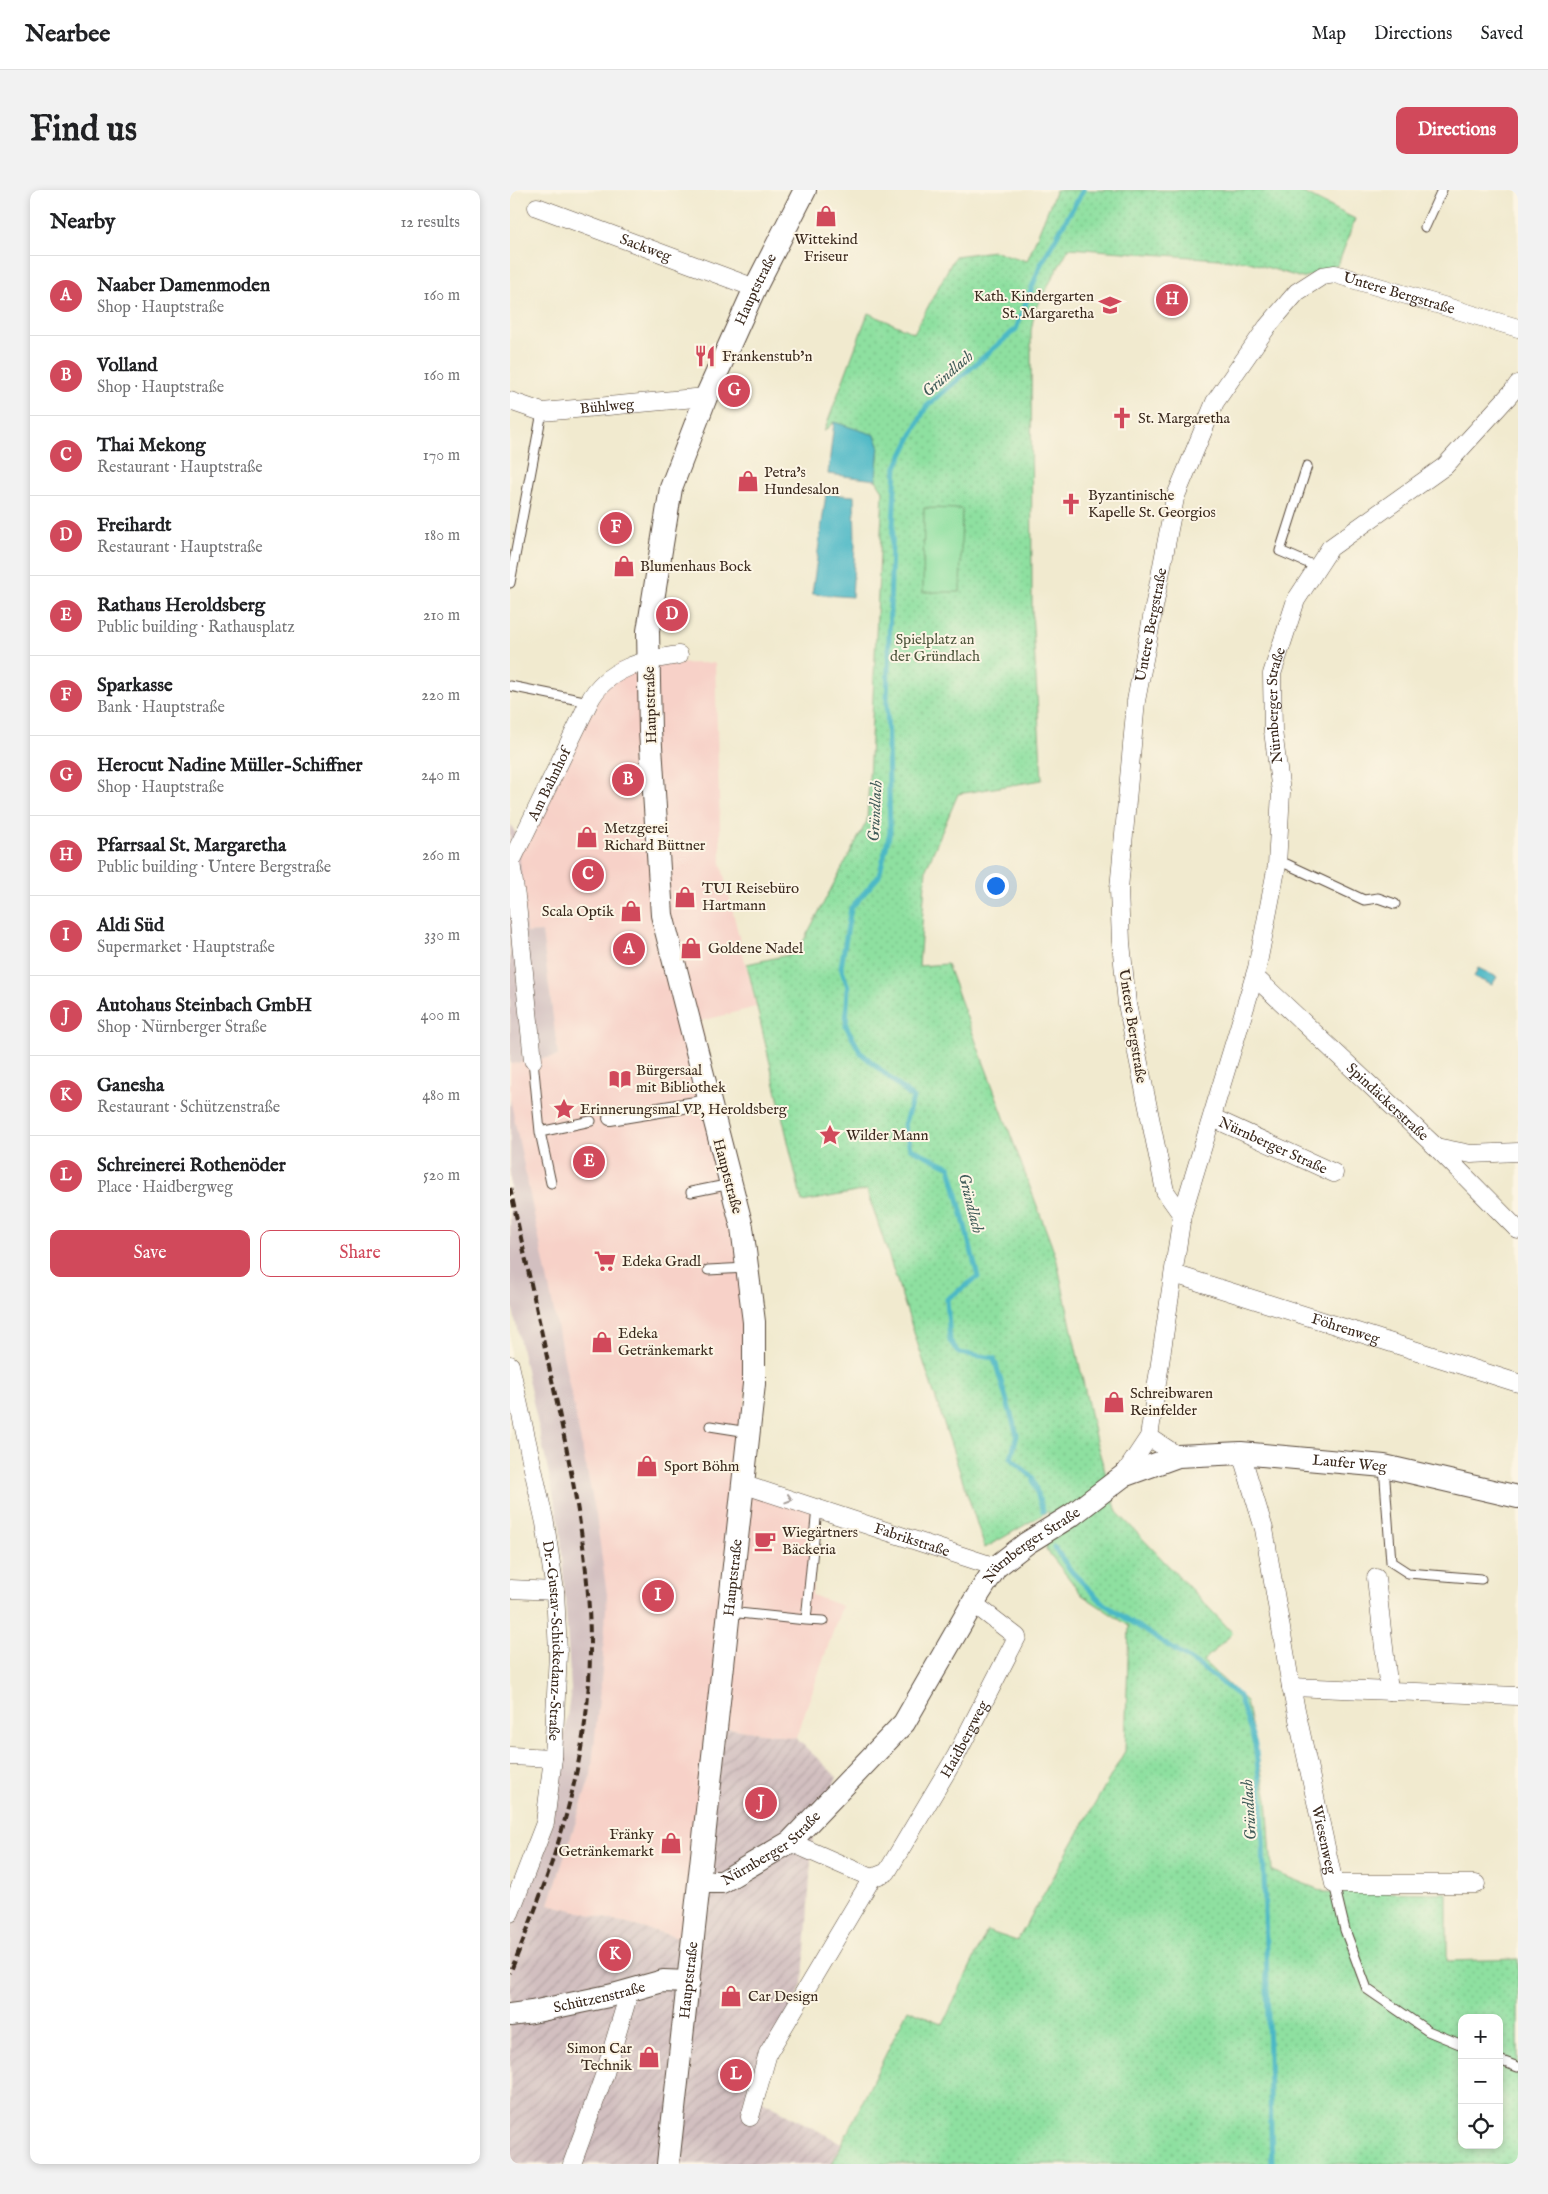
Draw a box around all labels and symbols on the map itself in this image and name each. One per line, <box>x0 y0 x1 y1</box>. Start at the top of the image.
shop icon: Wittekind Friseur <box>813 203 839 229</box>
street label: Sackweg <box>617 230 675 266</box>
place label: Wittekind Friseur <box>794 230 859 266</box>
street label: Hauptstraße <box>731 250 781 328</box>
street label: Untere Bergstraße <box>1341 268 1457 319</box>
pin: H <box>1156 281 1188 319</box>
place label: Kath. Kindergarten St. Margaretha <box>974 287 1095 323</box>
school or university icon: Kath. Kindergarten St. Margaretha <box>1097 292 1123 318</box>
restaurant icon: Frankenstub'n <box>692 343 718 369</box>
place label: Frankenstub'n <box>722 347 812 366</box>
water label: Gründlach <box>919 347 978 402</box>
pin: G <box>718 372 750 410</box>
street label: Bühlweg <box>579 395 636 418</box>
church icon: St. Margaretha <box>1109 405 1135 431</box>
place label: St. Margaretha <box>1138 409 1231 428</box>
place label: Petra's Hundesalon <box>764 463 839 499</box>
shop icon: Petra's Hundesalon <box>735 468 761 494</box>
place label: Byzantinische Kapelle St. Georgios <box>1088 486 1216 522</box>
church icon: Byzantinische Kapelle St. Georgios <box>1058 491 1084 517</box>
pin: F <box>600 509 632 547</box>
shop icon: Blumenhaus Bock <box>611 553 637 579</box>
place label: Blumenhaus Bock <box>640 557 752 576</box>
street label: Untere Bergstraße <box>1131 566 1171 683</box>
pin: D <box>656 596 688 634</box>
park label: Spielplatz an der Gründlach <box>890 630 980 666</box>
street label: Nürnberger Straße <box>1263 645 1290 765</box>
street label: Hauptstraße <box>640 666 661 744</box>
street label: Am Bahnhof <box>523 742 576 825</box>
pin: B <box>612 761 644 799</box>
water label: Gründlach <box>864 780 888 842</box>
place label: Metzgerei Richard Büttner <box>604 819 706 855</box>
shop icon: Metzgerei Richard Büttner <box>574 824 600 850</box>
pin: C <box>572 856 604 894</box>
your location <box>983 873 1009 899</box>
place label: TUI Reisebüro Hartmann <box>702 879 799 915</box>
shop icon: TUI Reisebüro Hartmann <box>672 884 698 910</box>
shop icon: Scala Optik <box>618 898 644 924</box>
place label: Scala Optik <box>542 902 615 921</box>
pin: A <box>613 930 645 968</box>
shop icon: Goldene Nadel <box>678 935 704 961</box>
place label: Goldene Nadel <box>708 939 804 958</box>
street label: Untere Bergstraße <box>1114 968 1151 1085</box>
street label: Spindäckerstraße <box>1342 1059 1433 1145</box>
place label: Bürgersaal mit Bibliothek <box>636 1061 727 1097</box>
library icon: Bürgersaal mit Bibliothek <box>607 1066 633 1092</box>
place icon: Erinnerungsmal VP, Heroldsberg <box>551 1096 577 1122</box>
place label: Erinnerungsmal VP, Heroldsberg <box>580 1100 788 1119</box>
street label: Nürnberger Straße <box>1215 1113 1330 1179</box>
place icon: Wilder Mann <box>817 1122 843 1148</box>
place label: Wilder Mann <box>846 1126 929 1145</box>
street label: Hauptstraße <box>708 1136 747 1216</box>
pin: E <box>573 1143 605 1181</box>
water label: Gründlach <box>953 1171 987 1236</box>
supermarket icon: Edeka Gradl <box>592 1248 618 1274</box>
place label: Edeka Gradl <box>622 1252 702 1271</box>
street label: Föhrenweg <box>1309 1309 1383 1349</box>
place label: Edeka Getränkemarkt <box>618 1324 713 1360</box>
shop icon: Edeka Getränkemarkt <box>589 1329 615 1355</box>
place label: Schreibwaren Reinfelder <box>1130 1384 1213 1420</box>
shop icon: Schreibwaren Reinfelder <box>1101 1389 1127 1415</box>
street label: Laufer Weg <box>1312 1451 1389 1476</box>
shop icon: Sport Böhm <box>634 1453 660 1479</box>
place label: Sport Böhm <box>664 1457 740 1476</box>
one-way arrow <box>784 1493 792 1503</box>
street label: Nürnberger Straße <box>979 1503 1084 1587</box>
street label: Fabrikstraße <box>872 1519 952 1561</box>
place label: Wiegärtners Bäckeria <box>782 1523 858 1559</box>
cafe icon: Wiegärtners Bäckeria <box>752 1528 778 1554</box>
street label: Hauptstraße <box>719 1538 747 1617</box>
street label: Dr.-Gustav-Schickedanz-Straße <box>538 1539 567 1741</box>
pin: I <box>642 1577 674 1615</box>
street label: Haidbergweg <box>936 1697 993 1781</box>
water label: Gründlach <box>1238 1778 1262 1841</box>
pin: J <box>745 1784 777 1822</box>
street label: Wiesenweg <box>1307 1804 1341 1877</box>
street label: Nürnberger Straße <box>718 1807 825 1890</box>
place label: Fränky Getränkemarkt <box>559 1825 655 1861</box>
shop icon: Fränky Getränkemarkt <box>658 1830 684 1856</box>
pin: K <box>599 1936 631 1974</box>
street label: Hauptstraße <box>675 1940 702 2020</box>
street label: Schützenstraße <box>552 1977 648 2017</box>
shop icon: Car Design <box>718 1983 744 2009</box>
place label: Car Design <box>748 1987 818 2006</box>
place label: Simon Car Technik <box>567 2039 633 2075</box>
shop icon: Simon Car Technik <box>636 2044 662 2070</box>
pin: L <box>720 2056 752 2094</box>

